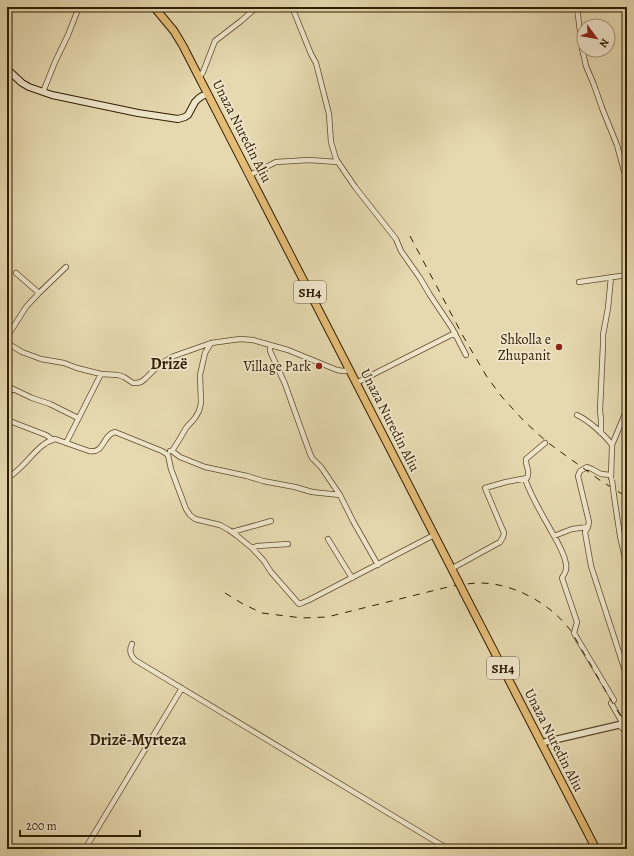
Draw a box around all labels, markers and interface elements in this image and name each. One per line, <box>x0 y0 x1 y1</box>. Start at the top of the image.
north arrow <box>576 18 616 58</box>
text: N <box>596 36 613 50</box>
street label: Unaza Nuredin Aliu <box>208 76 276 186</box>
road number: SH4 <box>294 281 326 303</box>
place label: Shkolla e Zhupanit <box>498 330 551 365</box>
marker: Shkolla e Zhupanit <box>554 342 564 352</box>
district label: Drizë <box>151 353 188 375</box>
place label: Village Park <box>242 357 311 376</box>
marker: Village Park <box>314 361 324 371</box>
street label: Unaza Nuredin Aliu <box>356 365 424 475</box>
road number: SH4 <box>487 657 519 679</box>
street label: Unaza Nuredin Aliu <box>520 685 588 795</box>
district label: Drizë-Myrteza <box>89 729 187 751</box>
scale bar <box>20 812 140 838</box>
text: 200 m <box>26 818 57 834</box>

